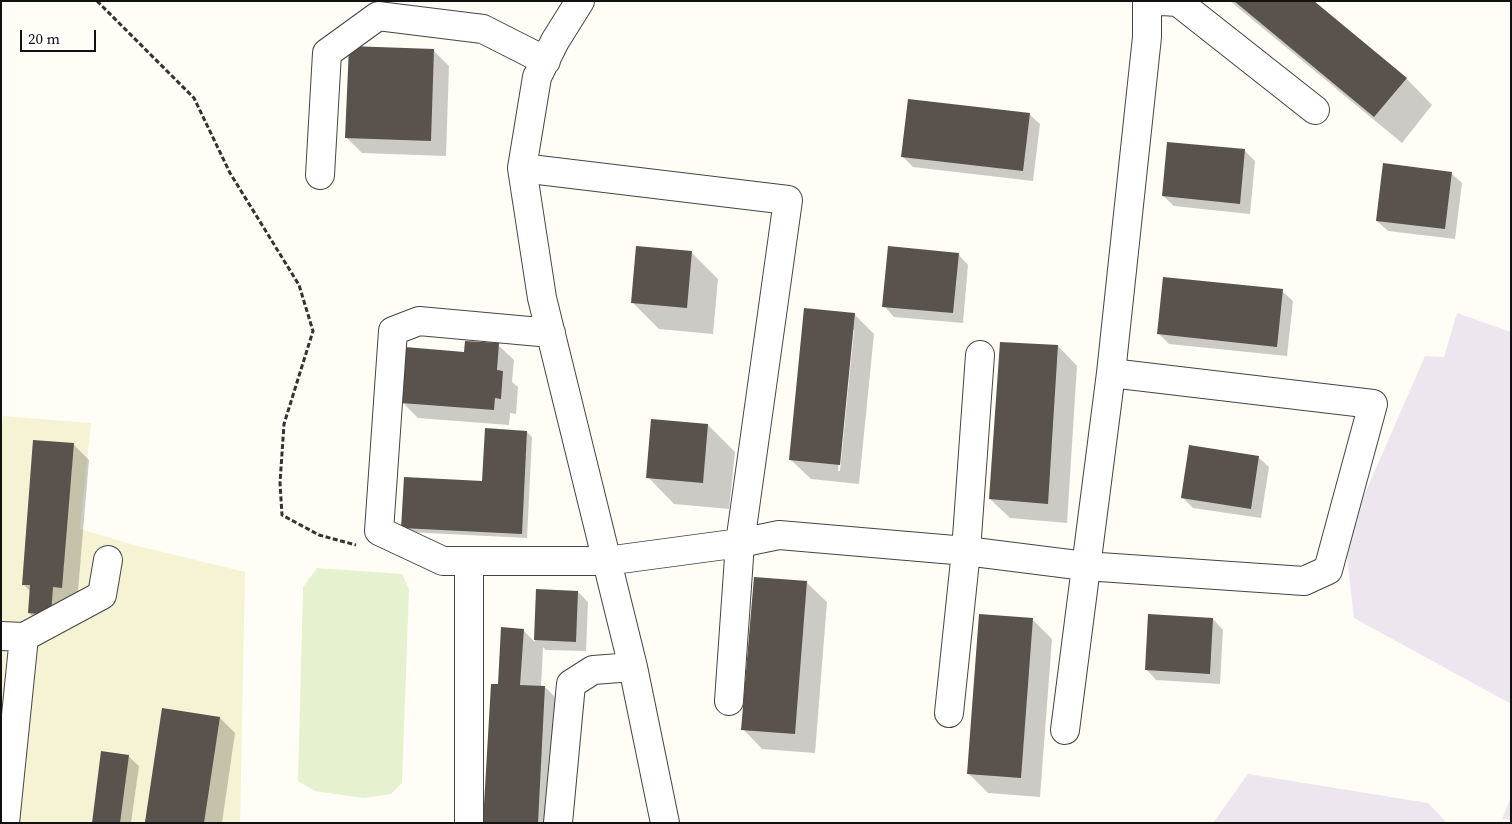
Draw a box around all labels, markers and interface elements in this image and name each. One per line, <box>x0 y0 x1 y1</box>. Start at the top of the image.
scale bar <box>22 20 99 52</box>
text: 20 m <box>28 28 60 49</box>

